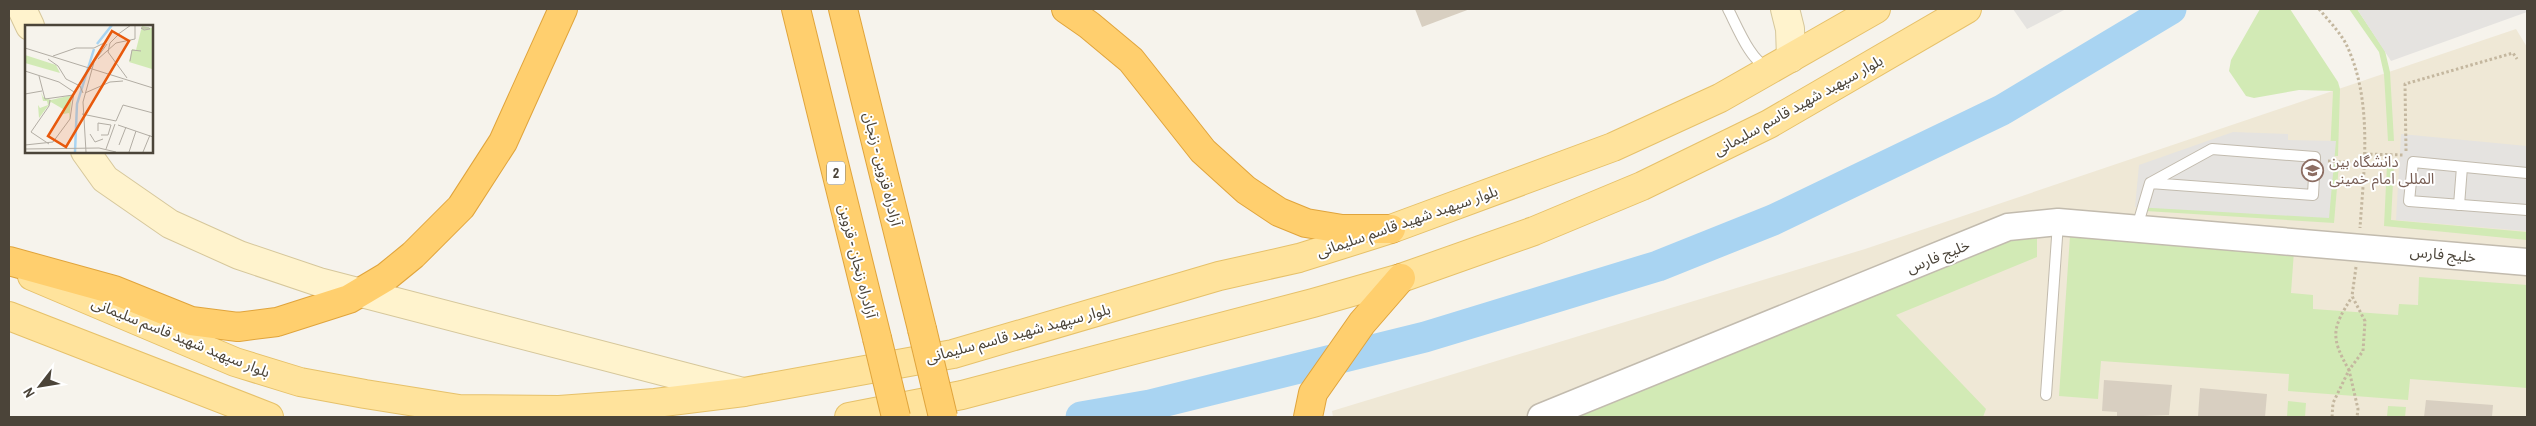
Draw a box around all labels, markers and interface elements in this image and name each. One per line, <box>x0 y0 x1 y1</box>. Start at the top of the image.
inset map <box>25 25 152 152</box>
street label: بلوار سپهبد شهید قاسم سلیمانی <box>1710 50 1887 161</box>
street label: آزادراه قزوین - زنجان <box>859 110 907 229</box>
place label: دانشگاه بین المللی امام خمینی <box>2329 151 2434 190</box>
school or university icon: دانشگاه بین المللی امام خمینی <box>2301 158 2325 182</box>
road number: 2 <box>827 162 845 184</box>
street label: بلوار سپهبد شهید قاسم سلیمانی <box>1313 180 1501 263</box>
street label: آزادراه زنجان - قزوین <box>834 202 882 321</box>
street label: خلیج فارس <box>1903 234 1974 280</box>
street label: خلیج فارس <box>2409 241 2477 269</box>
street label: بلوار سپهبد شهید قاسم سلیمانی <box>88 292 273 383</box>
street label: بلوار سپهبد شهید قاسم سلیمانی <box>923 298 1113 369</box>
north arrow <box>15 361 65 411</box>
text: N <box>19 385 39 401</box>

